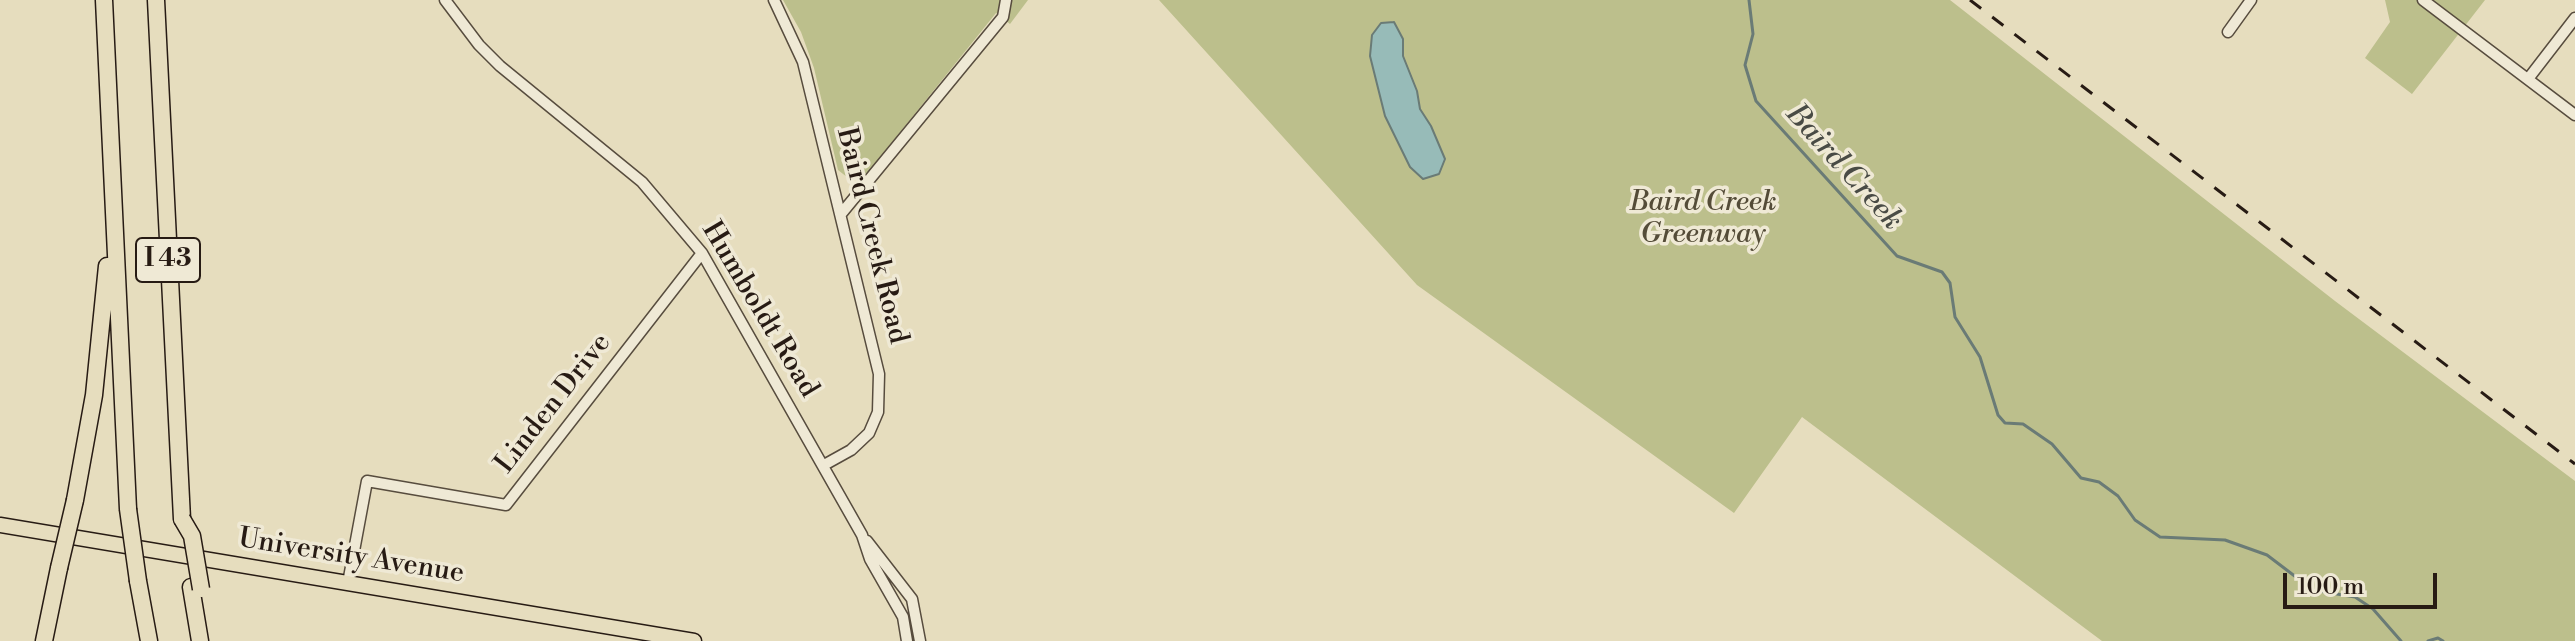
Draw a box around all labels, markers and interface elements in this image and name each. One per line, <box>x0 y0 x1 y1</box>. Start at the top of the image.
water label: Baird Creek <box>1777 97 1909 239</box>
street label: Baird Creek Road <box>828 125 914 347</box>
park label: Baird Creek Greenway <box>1629 186 1777 252</box>
street label: Humboldt Road <box>693 216 825 404</box>
road number: I 43 <box>136 238 200 282</box>
street label: Linden Drive <box>489 327 619 481</box>
street label: University Avenue <box>236 523 466 591</box>
scale bar <box>2287 557 2441 607</box>
text: 100 m <box>2297 572 2364 602</box>

